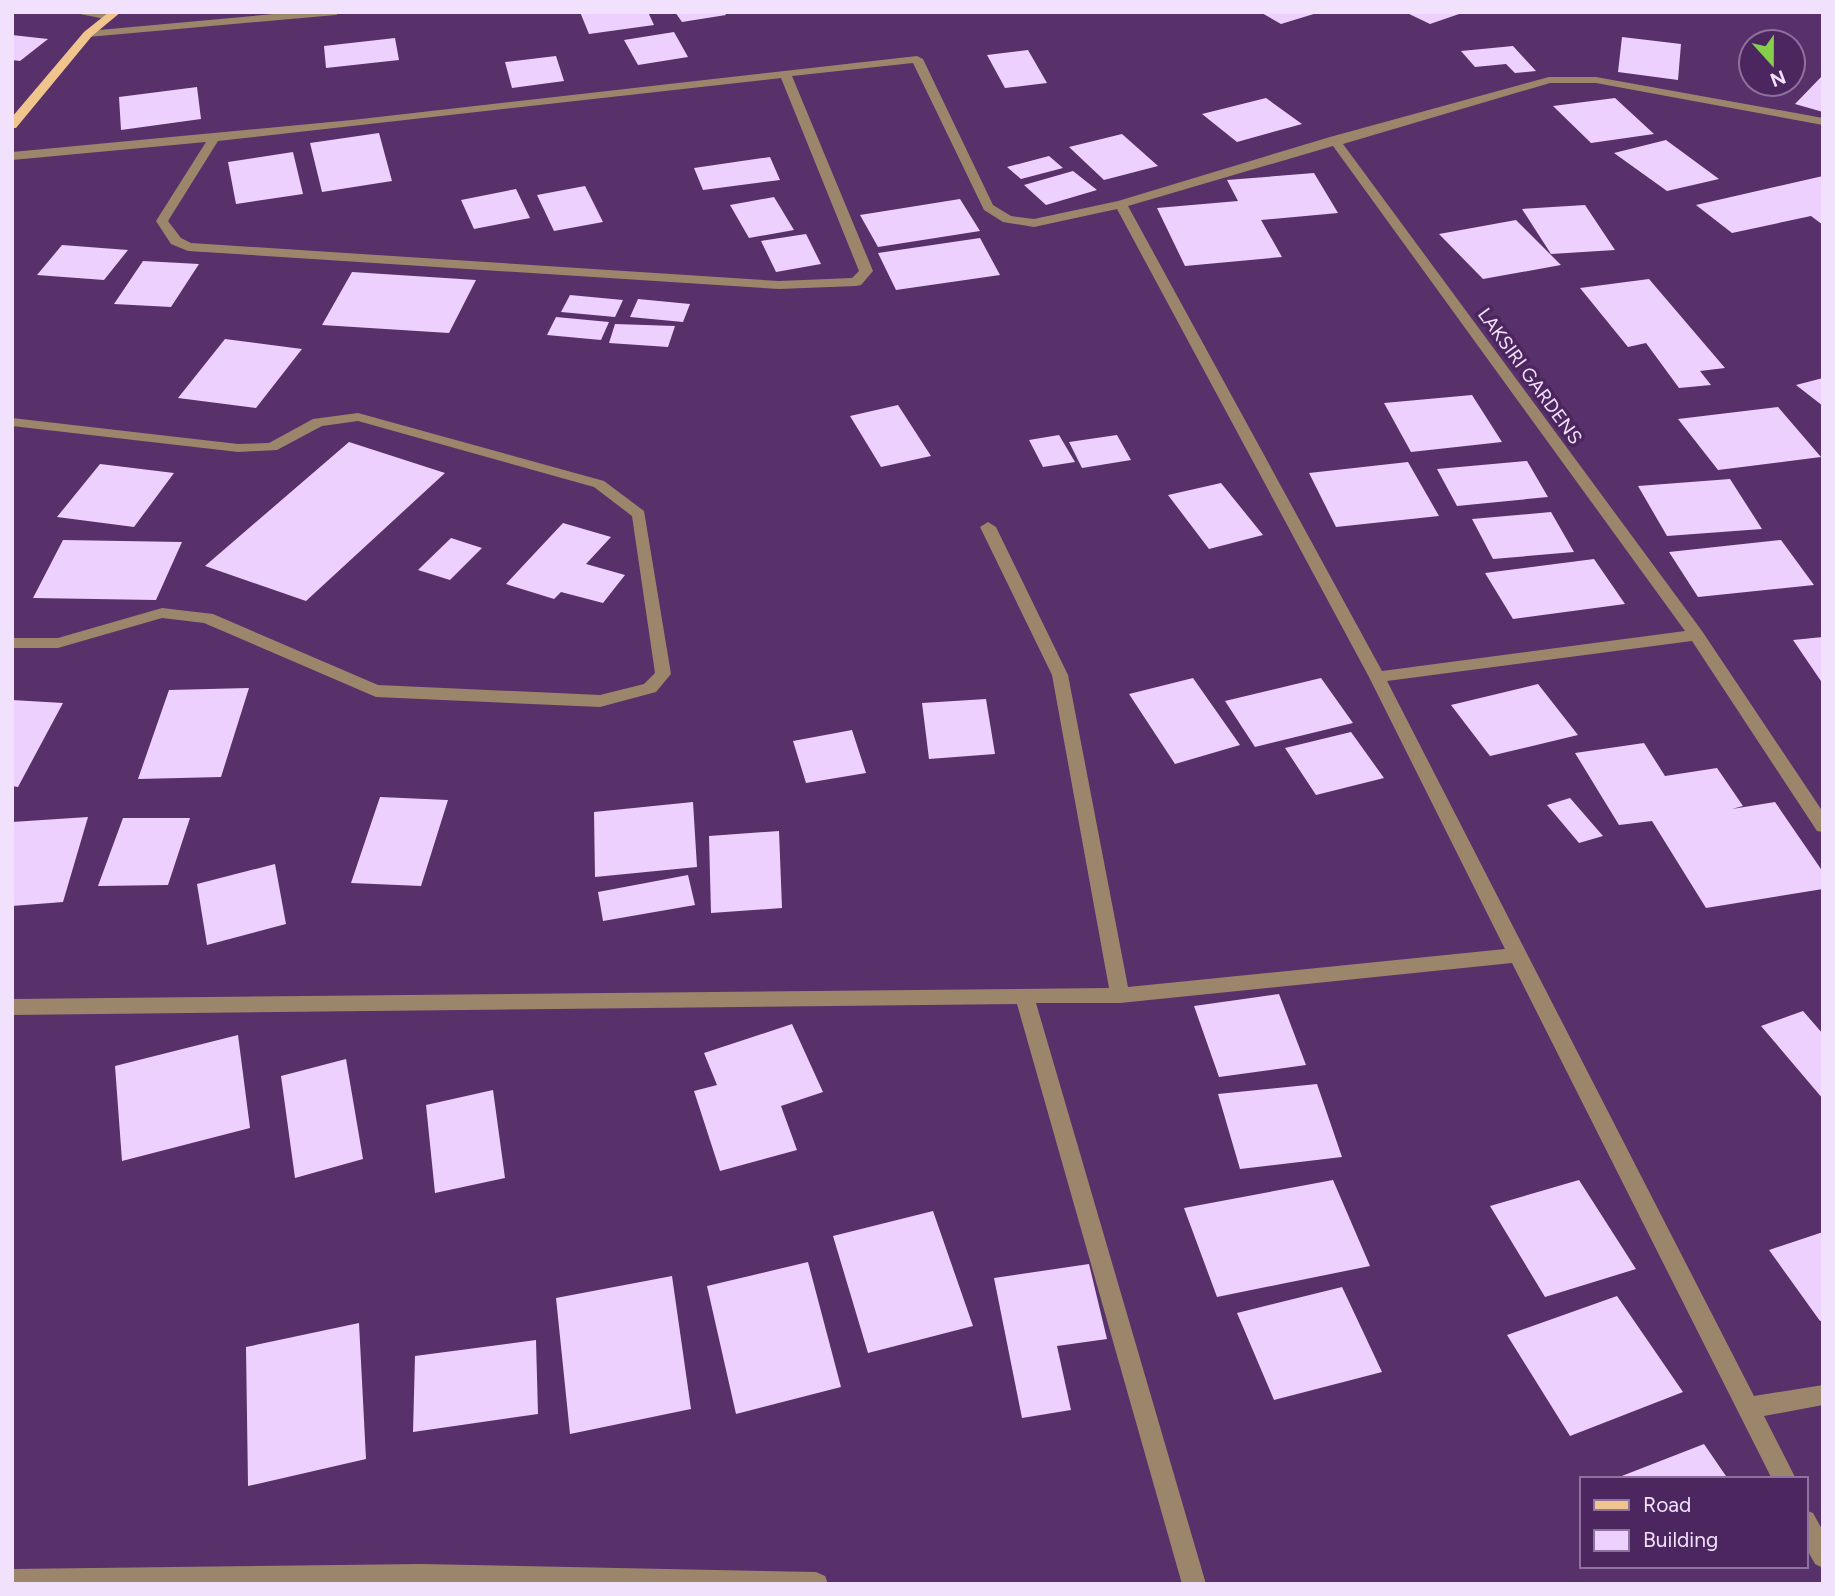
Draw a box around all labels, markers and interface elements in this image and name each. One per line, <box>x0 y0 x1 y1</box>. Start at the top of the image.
north arrow <box>1737 28 1807 98</box>
text: N <box>1767 65 1789 92</box>
street label: LAKSIRI GARDENS <box>1473 303 1587 449</box>
legend <box>1580 1477 1807 1568</box>
text: Road <box>1643 1492 1691 1517</box>
text: Building <box>1643 1527 1718 1552</box>

